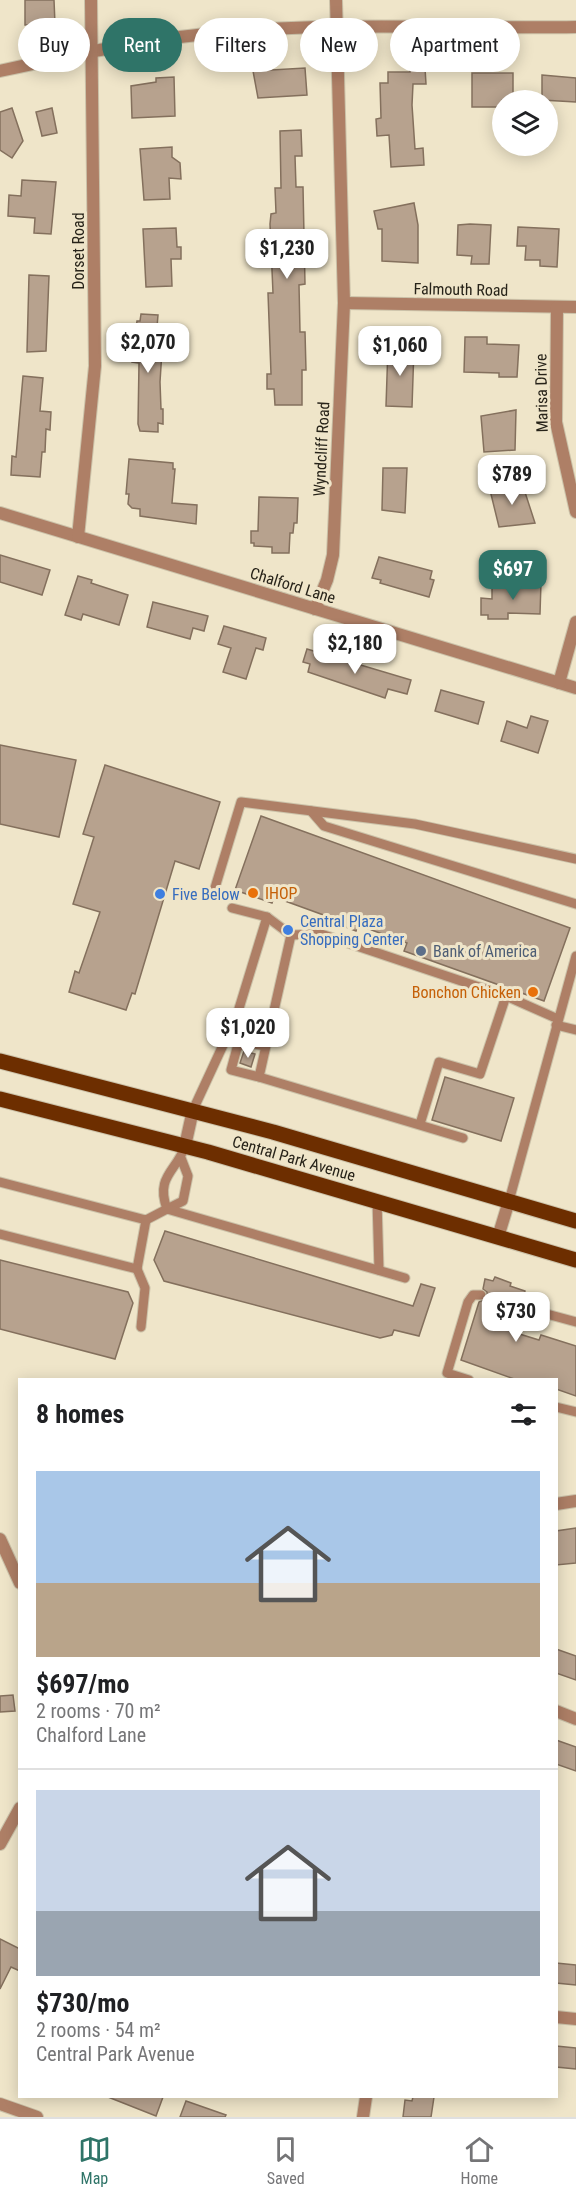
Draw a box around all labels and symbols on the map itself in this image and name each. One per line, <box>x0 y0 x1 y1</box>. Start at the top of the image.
street label: Dorset Road <box>69 212 88 290</box>
pin: $1,230 <box>238 229 336 280</box>
street label: Falmouth Road <box>413 279 509 300</box>
pin: $2,070 <box>99 323 197 374</box>
pin: $1,060 <box>351 326 449 377</box>
street label: Marisa Drive <box>531 353 552 433</box>
street label: Wyndcliff Road <box>310 401 333 497</box>
pin: $789 <box>476 455 548 506</box>
pin: $697 <box>477 550 549 601</box>
street label: Chalford Lane <box>248 564 338 607</box>
pin: $2,180 <box>306 624 404 675</box>
place label: IHOP <box>265 884 298 903</box>
place label: Five Below <box>172 885 240 904</box>
marker: IHOP <box>246 886 260 900</box>
marker: Five Below <box>153 887 167 901</box>
place label: Central Plaza Shopping Center <box>300 912 404 949</box>
marker: Central Plaza Shopping Center <box>281 923 295 937</box>
place label: Bank of America <box>433 942 537 961</box>
marker: Bank of America <box>414 944 428 958</box>
place label: Bonchon Chicken <box>412 983 521 1002</box>
marker: Bonchon Chicken <box>526 985 540 999</box>
pin: $1,020 <box>199 1008 297 1059</box>
street label: Central Park Avenue <box>230 1132 357 1185</box>
pin: $730 <box>480 1292 552 1343</box>

